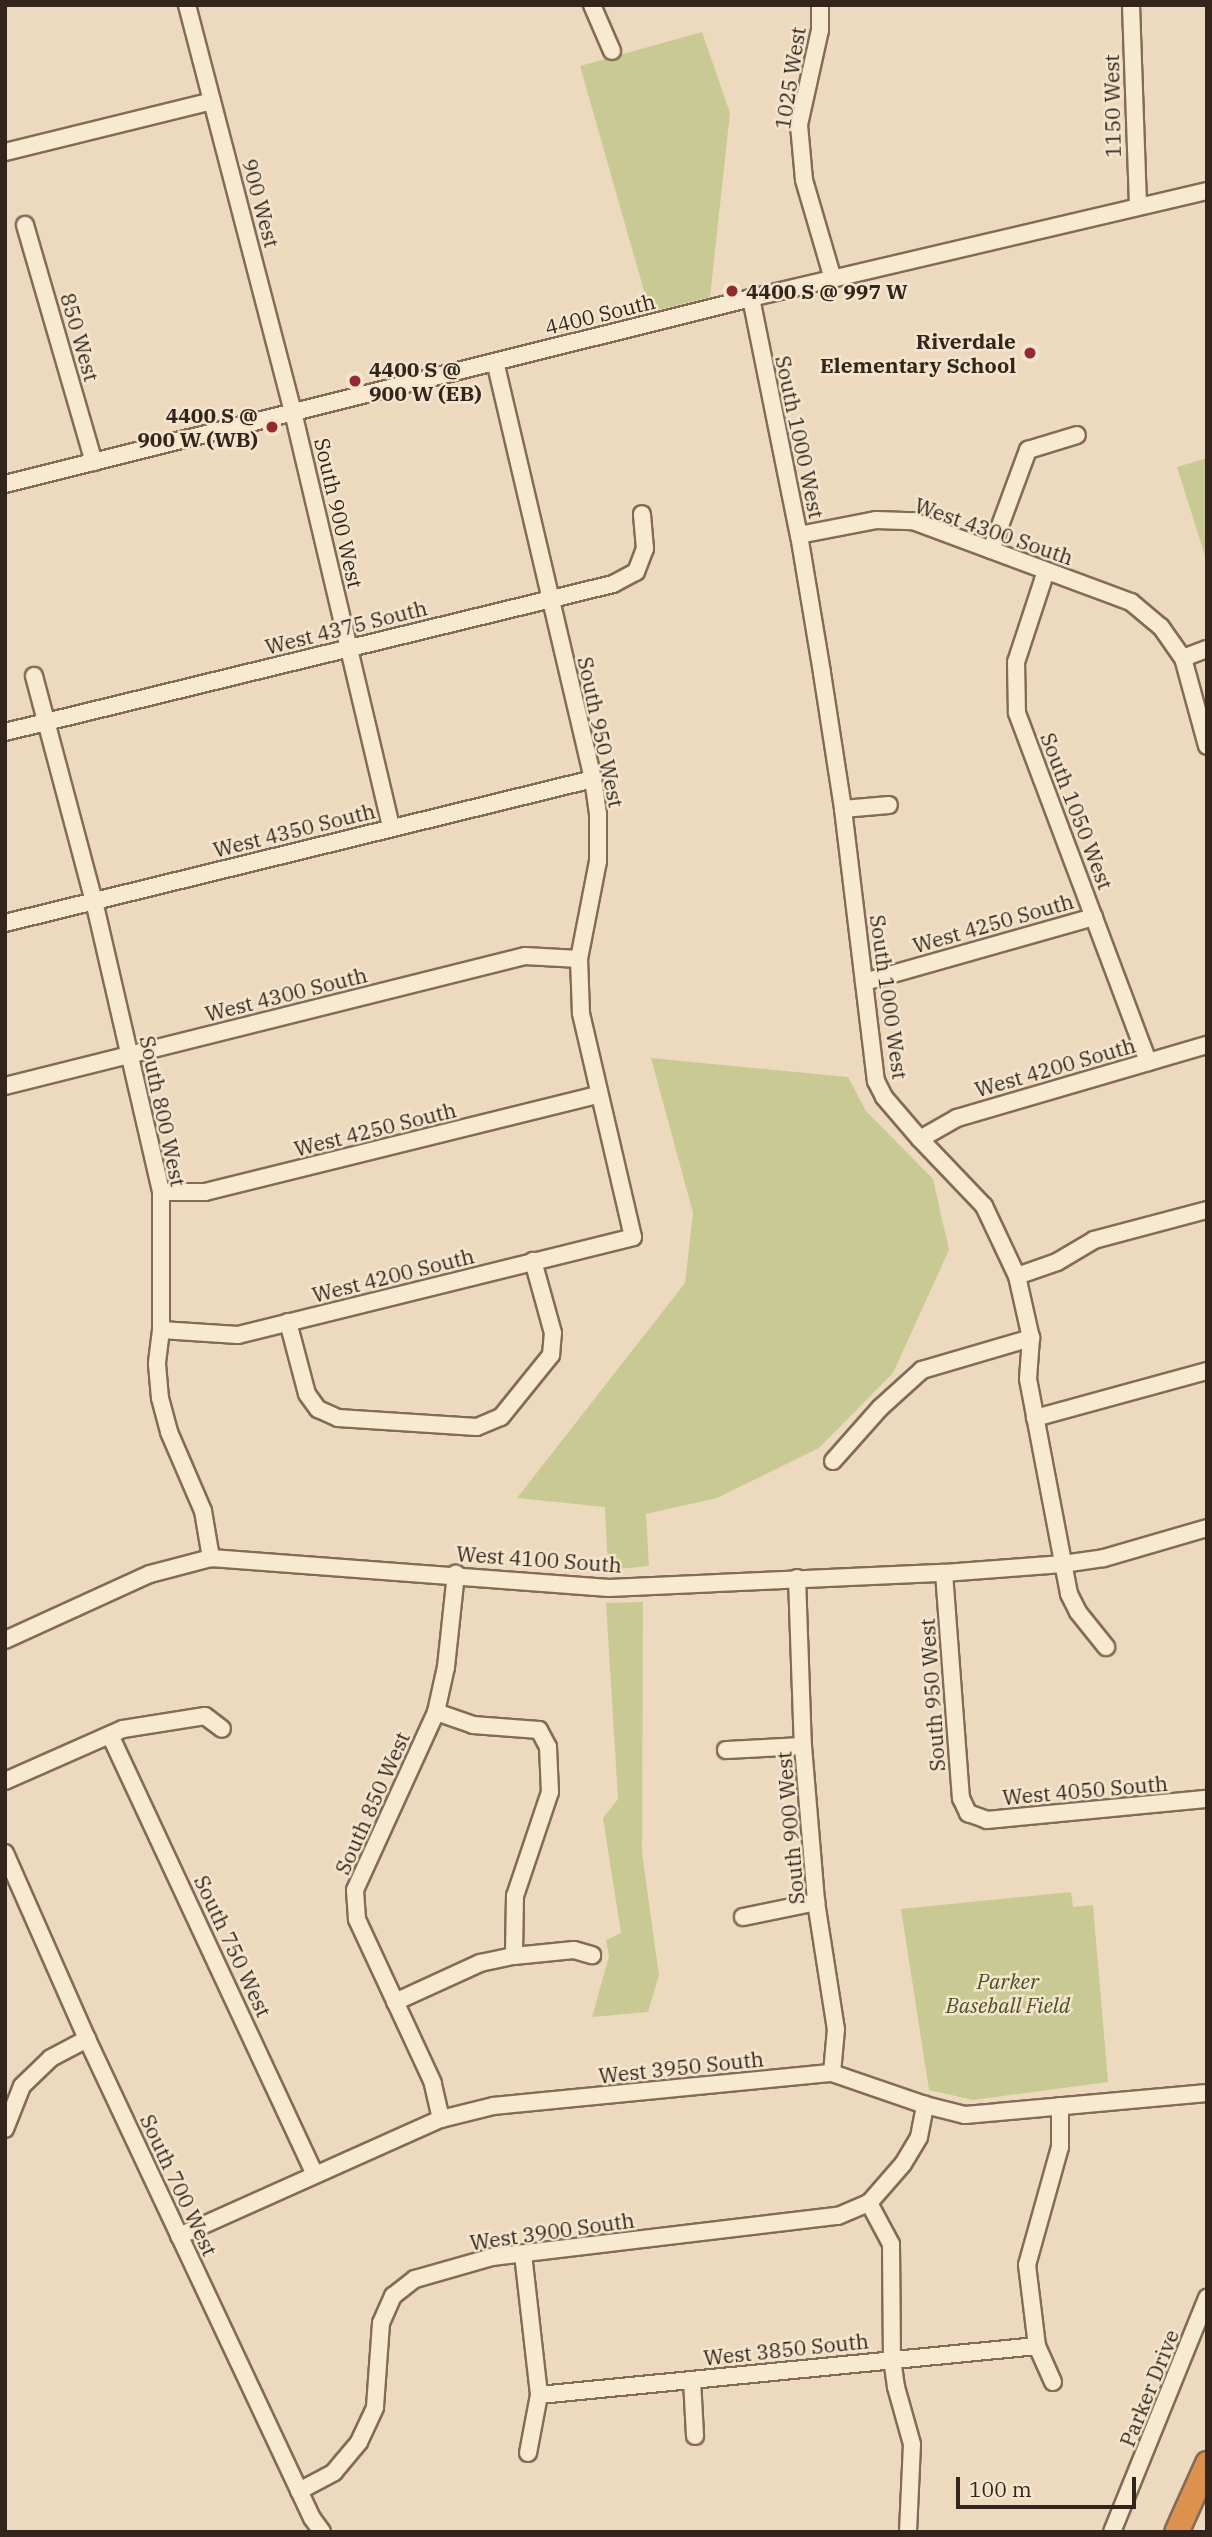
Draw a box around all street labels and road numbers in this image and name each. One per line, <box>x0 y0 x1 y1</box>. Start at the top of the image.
street label: 1025 West <box>769 25 811 131</box>
street label: 1150 West <box>1098 54 1126 158</box>
street label: 900 West <box>237 156 285 250</box>
street label: 4400 South <box>542 288 658 340</box>
street label: 850 West <box>55 290 105 384</box>
street label: South 1000 West <box>770 353 830 521</box>
street label: South 900 West <box>309 435 369 591</box>
street label: West 4300 South <box>911 492 1077 570</box>
street label: West 4375 South <box>262 595 430 659</box>
street label: South 950 West <box>573 654 629 810</box>
street label: South 1050 West <box>1035 729 1119 893</box>
street label: West 4350 South <box>210 798 378 862</box>
street label: West 4250 South <box>910 888 1076 958</box>
street label: South 1000 West <box>865 913 913 1081</box>
street label: West 4300 South <box>202 962 370 1026</box>
street label: West 4200 South <box>972 1032 1138 1102</box>
street label: South 800 West <box>135 1033 191 1189</box>
street label: West 4250 South <box>291 1097 459 1161</box>
street label: West 4200 South <box>309 1243 477 1307</box>
street label: West 4100 South <box>455 1541 623 1577</box>
street label: South 950 West <box>914 1618 950 1772</box>
street label: South 850 West <box>329 1728 415 1878</box>
street label: South 900 West <box>771 1750 809 1906</box>
street label: West 4050 South <box>1001 1770 1169 1810</box>
street label: South 750 West <box>189 1871 277 2021</box>
street label: West 3950 South <box>597 2046 765 2088</box>
street label: South 700 West <box>135 2110 223 2260</box>
street label: West 3900 South <box>468 2207 636 2255</box>
street label: Parker Drive <box>1114 2326 1184 2450</box>
street label: West 3850 South <box>702 2328 870 2370</box>

